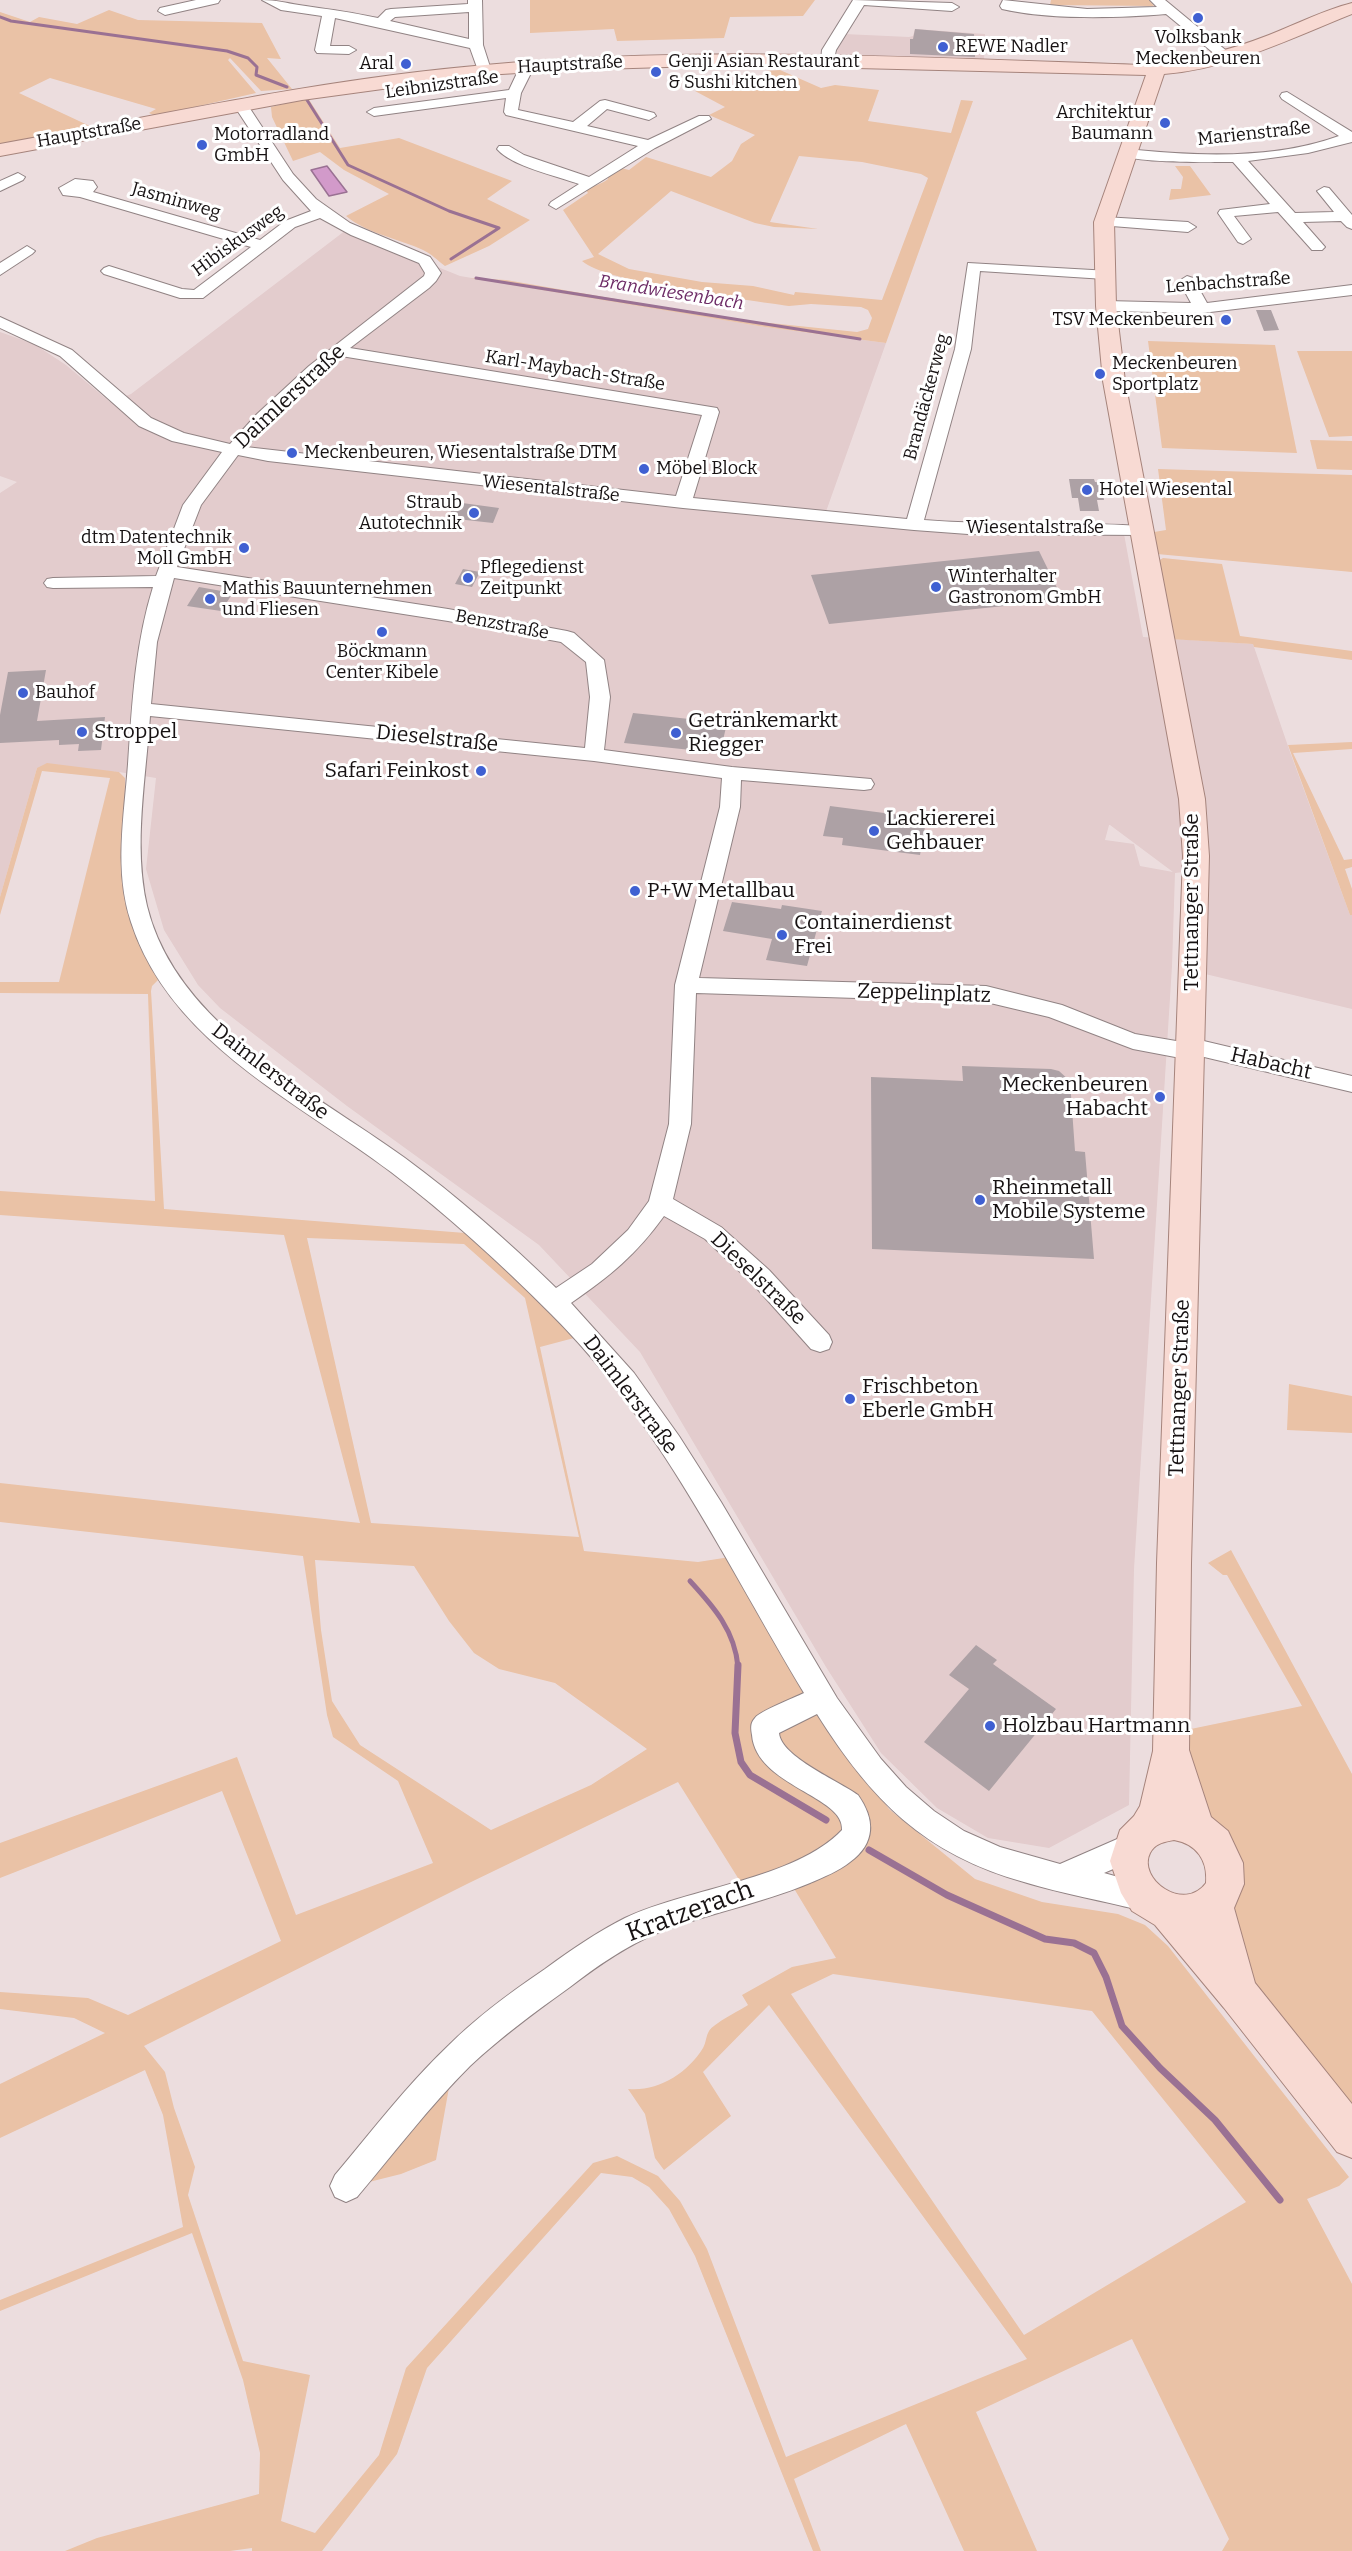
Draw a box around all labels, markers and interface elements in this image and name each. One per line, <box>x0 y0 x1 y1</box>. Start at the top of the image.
marker: Volksbank Meckenbeuren <box>1191 11 1205 25</box>
place label: Volksbank Meckenbeuren <box>1135 27 1261 70</box>
place label: REWE Nadler <box>955 36 1068 58</box>
marker: REWE Nadler <box>936 40 950 54</box>
street label: Hauptstraße <box>517 51 623 79</box>
place label: Genji Asian Restaurant & Sushi kitchen <box>668 51 860 94</box>
place label: Aral <box>359 53 394 75</box>
marker: Aral <box>399 57 413 71</box>
marker: Genji Asian Restaurant & Sushi kitchen <box>649 65 663 79</box>
street label: Leibnizstraße <box>384 66 500 104</box>
place label: Architektur Baumann <box>1056 102 1153 144</box>
street label: Hauptstraße <box>35 113 143 153</box>
marker: Architektur Baumann <box>1158 116 1172 130</box>
street label: Marienstraße <box>1196 117 1312 151</box>
place label: Motorradland GmbH <box>214 124 329 166</box>
marker: Motorradland GmbH <box>195 138 209 152</box>
street label: Jasminweg <box>129 178 223 224</box>
street label: Hibiskusweg <box>188 201 288 281</box>
street label: Lenbachstraße <box>1165 268 1291 298</box>
water label: Brandwiesenbach <box>597 271 745 315</box>
place label: TSV Meckenbeuren <box>1053 309 1214 331</box>
marker: TSV Meckenbeuren <box>1219 313 1233 327</box>
street label: Brandäckerweg <box>900 331 954 463</box>
street label: Daimlerstraße <box>230 339 350 455</box>
street label: Karl-Maybach-Straße <box>484 346 666 396</box>
place label: Meckenbeuren Sportplatz <box>1112 353 1238 395</box>
marker: Meckenbeuren Sportplatz <box>1093 367 1107 381</box>
place label: Meckenbeuren, Wiesentalstraße DTM <box>304 442 617 464</box>
marker: Meckenbeuren, Wiesentalstraße DTM <box>285 446 299 460</box>
place label: Möbel Block <box>656 458 757 480</box>
marker: Möbel Block <box>637 462 651 476</box>
street label: Wiesentalstraße <box>481 471 621 507</box>
place label: Hotel Wiesental <box>1099 479 1232 501</box>
marker: Hotel Wiesental <box>1080 483 1094 497</box>
place label: Straub Autotechnik <box>359 492 462 534</box>
marker: Straub Autotechnik <box>467 506 481 520</box>
street label: Wiesentalstraße <box>966 517 1104 539</box>
place label: dtm Datentechnik Moll GmbH <box>81 527 232 570</box>
marker: dtm Datentechnik Moll GmbH <box>237 541 251 555</box>
place label: Pflegedienst Zeitpunkt <box>480 557 584 600</box>
place label: Winterhalter Gastronom GmbH <box>948 566 1102 608</box>
marker: Pflegedienst Zeitpunkt <box>461 571 475 585</box>
place label: Mathis Bauunternehmen und Fliesen <box>222 578 432 620</box>
marker: Winterhalter Gastronom GmbH <box>929 580 943 594</box>
marker: Mathis Bauunternehmen und Fliesen <box>203 592 217 606</box>
street label: Benzstraße <box>453 605 551 645</box>
marker: Böckmann Center Kibele <box>375 625 389 639</box>
place label: Böckmann Center Kibele <box>325 641 439 684</box>
place label: Bauhof <box>35 682 95 704</box>
marker: Bauhof <box>16 686 30 700</box>
place label: Getränkemarkt Riegger <box>688 708 838 758</box>
place label: Stroppel <box>94 719 177 745</box>
street label: Dieselstraße <box>375 720 499 758</box>
marker: Stroppel <box>75 725 89 739</box>
marker: Getränkemarkt Riegger <box>669 726 683 740</box>
place label: Safari Feinkost <box>325 758 469 784</box>
marker: Safari Feinkost <box>474 764 488 778</box>
place label: Lackiererei Gehbauer <box>886 806 995 856</box>
street label: Tettnanger Straße <box>1179 813 1205 991</box>
marker: Lackiererei Gehbauer <box>867 824 881 838</box>
place label: P+W Metallbau <box>647 878 795 904</box>
marker: P+W Metallbau <box>628 884 642 898</box>
place label: Containerdienst Frei <box>794 910 952 960</box>
marker: Containerdienst Frei <box>775 928 789 942</box>
street label: Zeppelinplatz <box>857 979 991 1009</box>
street label: Daimlerstraße <box>206 1018 334 1126</box>
street label: Habacht <box>1228 1042 1314 1086</box>
place label: Meckenbeuren Habacht <box>1002 1072 1148 1122</box>
marker: Meckenbeuren Habacht <box>1153 1090 1167 1104</box>
place label: Rheinmetall Mobile Systeme <box>992 1175 1145 1225</box>
marker: Rheinmetall Mobile Systeme <box>973 1193 987 1207</box>
street label: Dieselstraße <box>705 1227 811 1331</box>
street label: Tettnanger Straße <box>1164 1299 1196 1477</box>
street label: Daimlerstraße <box>577 1331 683 1459</box>
place label: Frischbeton Eberle GmbH <box>862 1374 994 1424</box>
marker: Frischbeton Eberle GmbH <box>843 1392 857 1406</box>
place label: Holzbau Hartmann <box>1002 1713 1190 1739</box>
marker: Holzbau Hartmann <box>983 1719 997 1733</box>
street label: Kratzerach <box>622 1875 758 1949</box>

